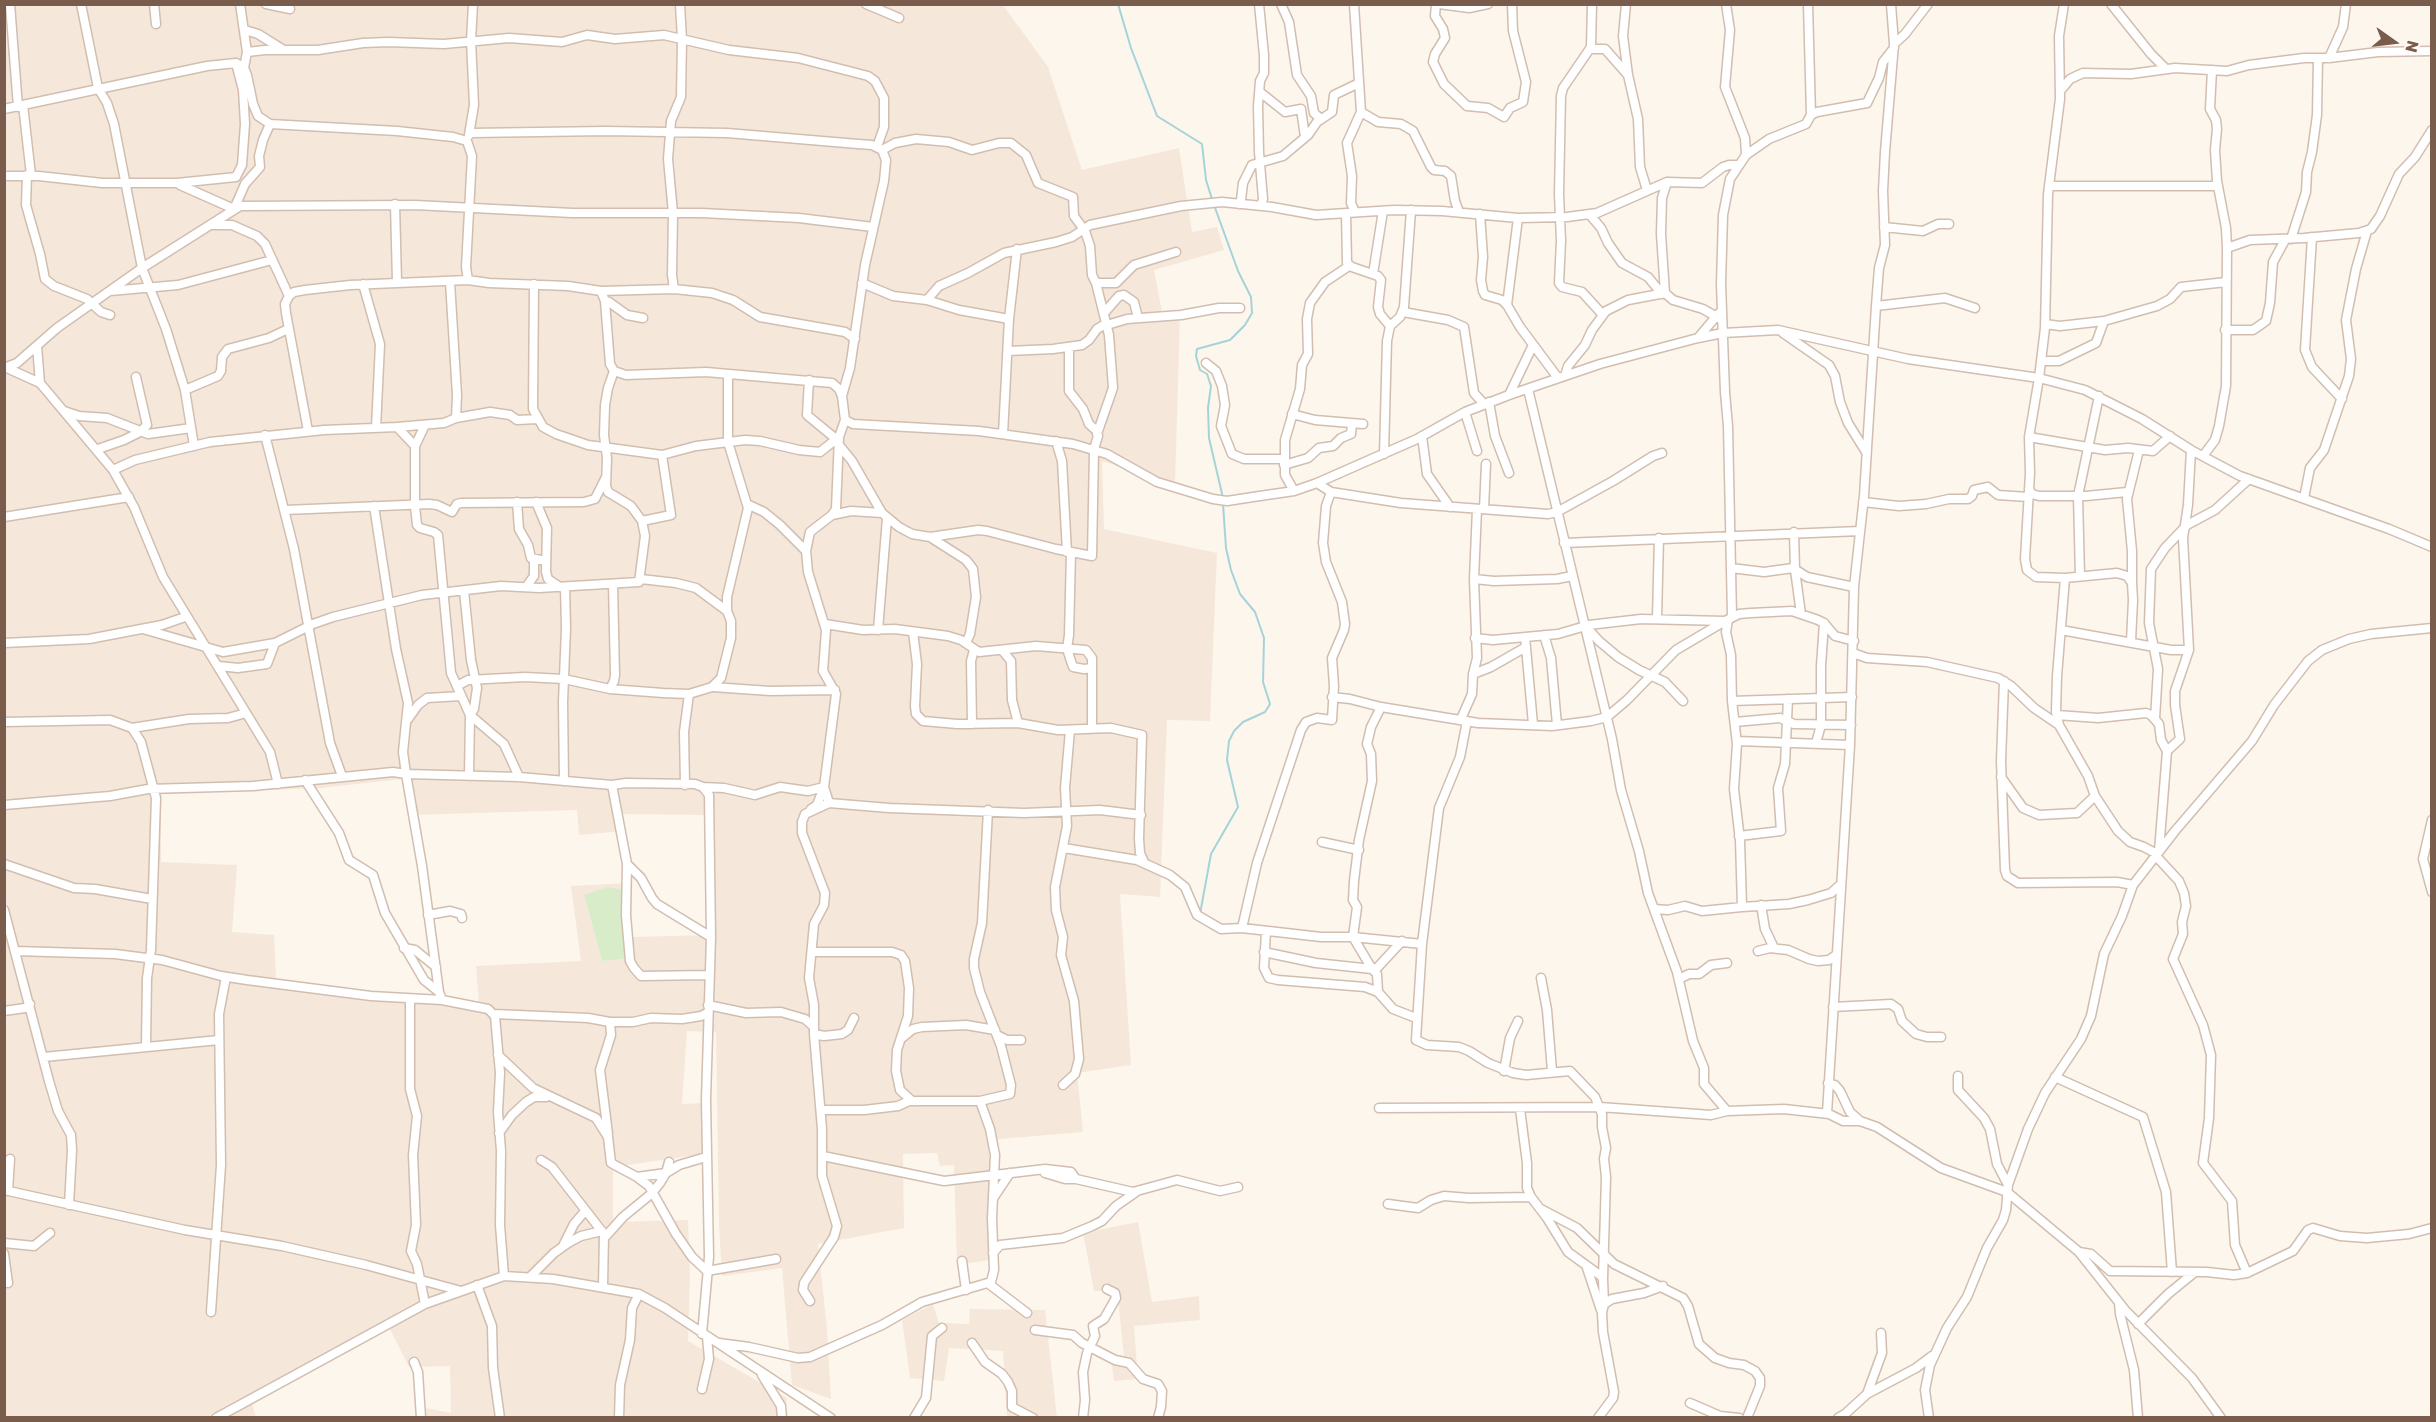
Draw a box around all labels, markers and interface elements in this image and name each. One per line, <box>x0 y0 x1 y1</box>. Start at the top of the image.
north arrow <box>2364 12 2424 72</box>
text: N <box>2401 39 2423 54</box>

